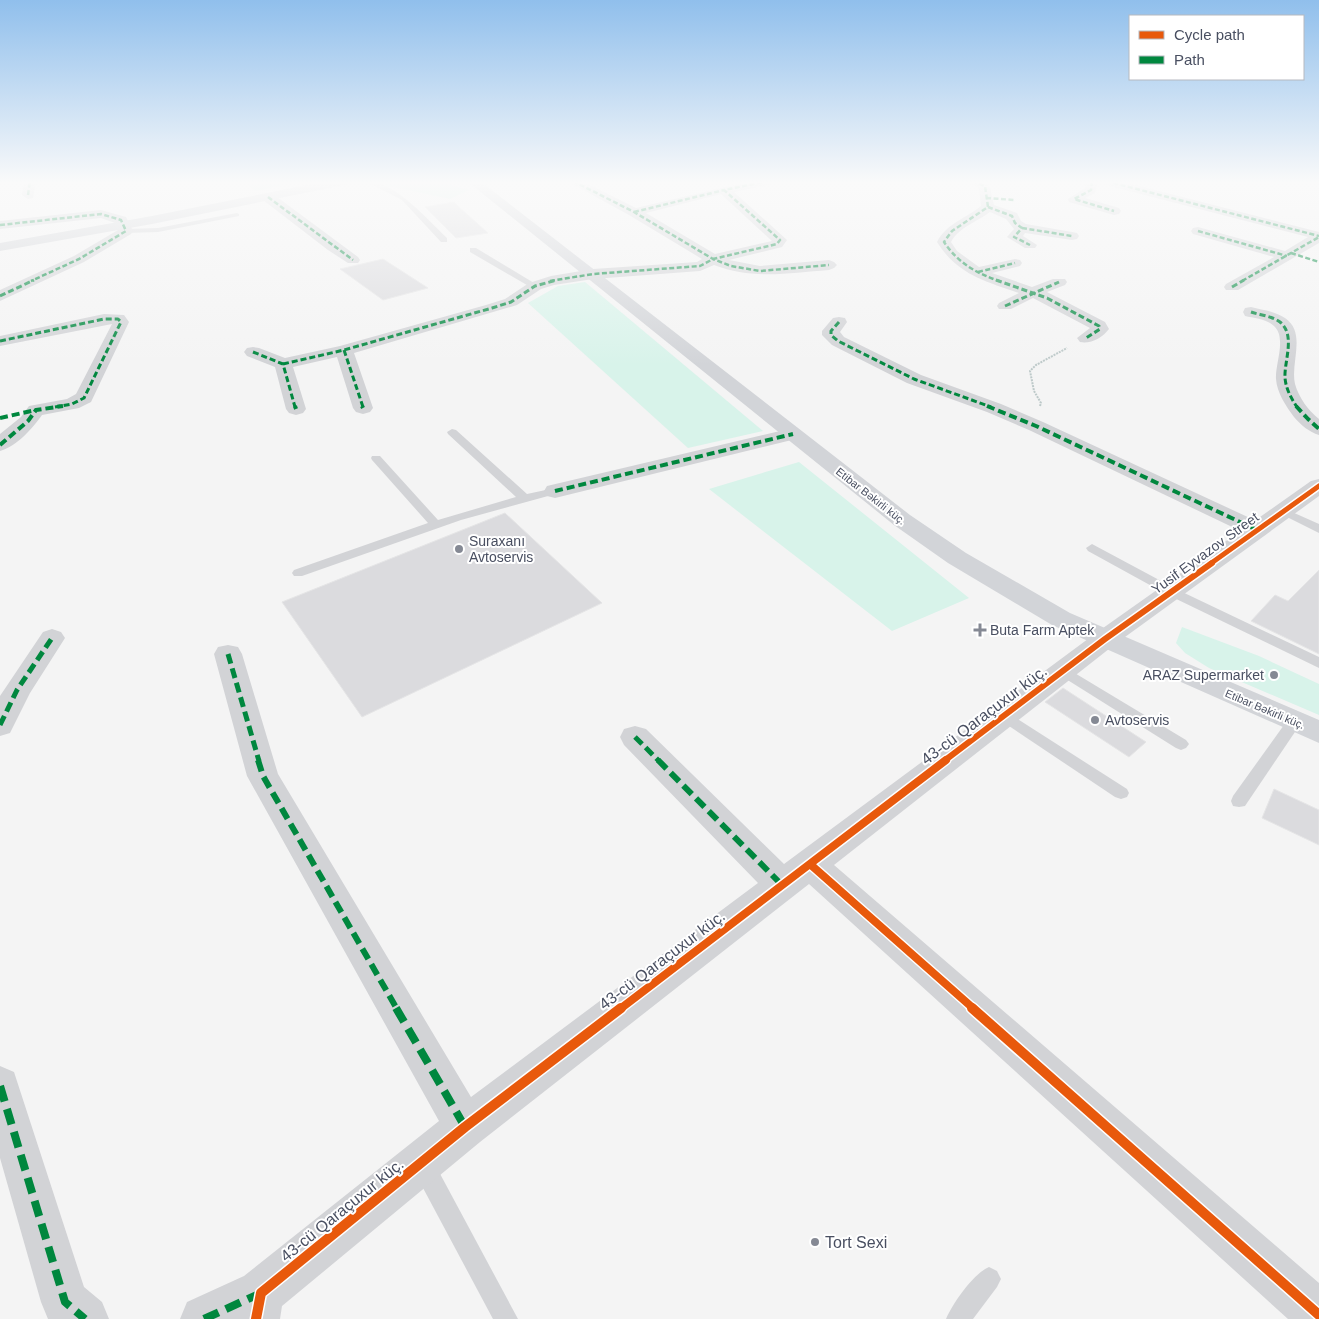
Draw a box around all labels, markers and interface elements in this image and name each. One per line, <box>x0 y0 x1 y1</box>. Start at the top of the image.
legend <box>1129 15 1304 80</box>
text: Cycle path <box>1174 26 1245 43</box>
text: Path <box>1174 51 1205 68</box>
street label: Etibar Bəkirli küç. <box>834 465 908 527</box>
street label: Yusif Eyvazov Street <box>1148 509 1262 597</box>
place label: Suraxanı Avtoservis <box>469 533 533 565</box>
marker: Suraxanı Avtoservis <box>453 543 465 555</box>
place label: Buta Farm Aptek <box>990 622 1095 638</box>
marker: Buta Farm Aptek <box>974 624 986 636</box>
street label: 43-cü Qaraçuxur küç. <box>918 662 1050 768</box>
place label: ARAZ Supermarket <box>1143 667 1264 683</box>
marker: ARAZ Supermarket <box>1268 669 1280 681</box>
street label: Etibar Bəkirli küç. <box>1224 687 1306 731</box>
place label: Avtoservis <box>1105 712 1169 728</box>
marker: Avtoservis <box>1089 714 1101 726</box>
street label: 43-cü Qaraçuxur küç. <box>596 907 728 1013</box>
street label: 43-cü Qaraçuxur küç. <box>277 1155 407 1265</box>
place label: Tort Sexi <box>825 1234 887 1251</box>
marker: Tort Sexi <box>809 1236 821 1248</box>

